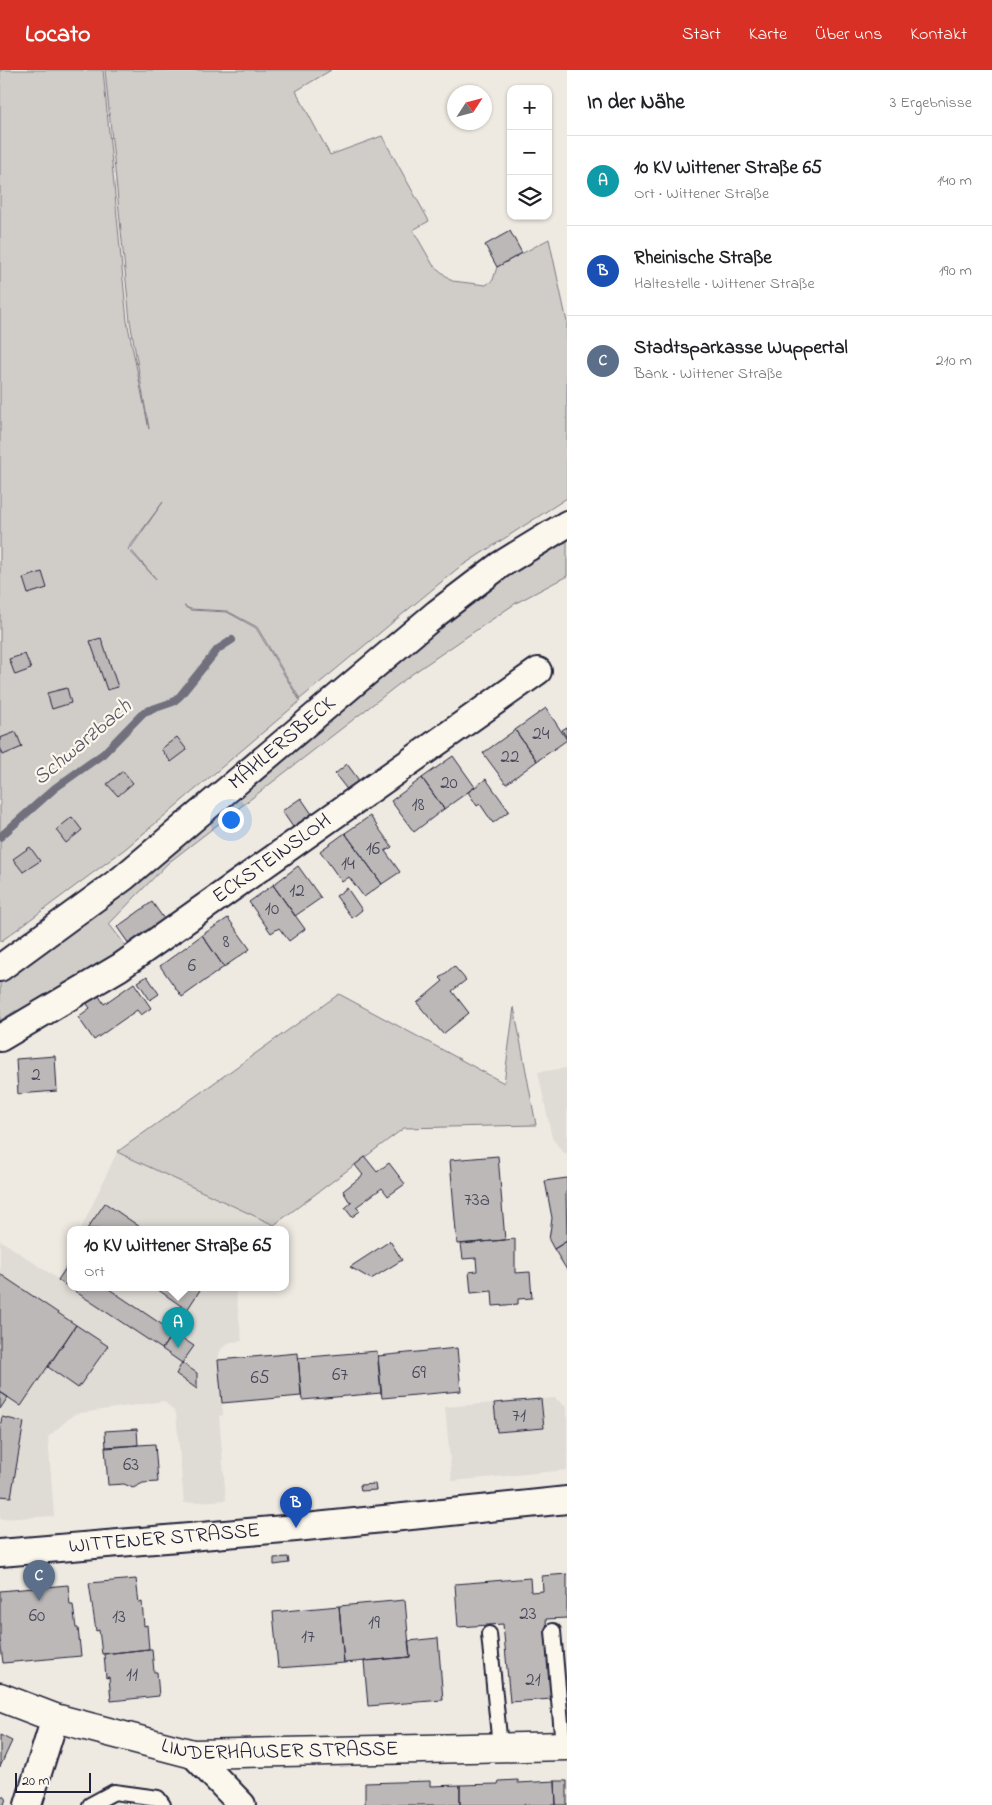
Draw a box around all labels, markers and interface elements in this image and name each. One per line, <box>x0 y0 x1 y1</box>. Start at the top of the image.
text: Locato <box>25 18 91 53</box>
text: Start <box>682 22 721 48</box>
text: Karte <box>749 22 787 48</box>
text: Über uns <box>815 22 882 48</box>
text: Kontakt <box>910 22 967 48</box>
north arrow <box>447 85 492 130</box>
map controls <box>507 85 552 220</box>
button: + <box>507 85 552 130</box>
text: In der Nähe <box>587 88 685 118</box>
text: 3 Ergebnisse <box>890 91 972 115</box>
button: − <box>507 130 552 175</box>
text: 10 KV Wittener Straße 65 <box>634 155 822 182</box>
text: A <box>598 169 608 193</box>
text: 140 m <box>937 169 972 193</box>
button: layers <box>507 175 552 220</box>
text: Ort · Wittener Straße <box>634 182 769 206</box>
text: Rheinische Straße <box>634 245 772 272</box>
text: B <box>598 259 608 283</box>
text: 190 m <box>939 259 972 283</box>
text: Haltestelle · Wittener Straße <box>634 272 815 296</box>
text: Stadtsparkasse Wuppertal <box>634 335 848 362</box>
text: C <box>599 349 607 373</box>
text: 210 m <box>936 349 972 373</box>
text: Bank · Wittener Straße <box>634 362 783 386</box>
street label: MÄHLERSBECK <box>222 689 343 798</box>
water label: Schwarzbach <box>27 692 140 794</box>
house number: 24 <box>532 721 550 748</box>
house number: 22 <box>501 744 519 771</box>
house number: 20 <box>440 770 458 797</box>
house number: 18 <box>411 792 425 819</box>
street label: ECKSTEINSLOH <box>207 807 338 912</box>
your location <box>218 807 244 833</box>
house number: 16 <box>366 836 380 863</box>
house number: 14 <box>341 851 355 878</box>
house number: 12 <box>289 878 305 905</box>
house number: 10 <box>265 896 279 923</box>
house number: 8 <box>222 929 230 956</box>
house number: 6 <box>188 953 196 980</box>
house number: 2 <box>31 1062 41 1089</box>
house number: 73a <box>464 1187 490 1214</box>
popup <box>67 1226 289 1291</box>
text: 10 KV Wittener Straße 65 <box>84 1233 272 1260</box>
text: Ort <box>84 1260 105 1284</box>
pin: A <box>162 1307 194 1348</box>
house number: 69 <box>412 1360 426 1387</box>
house number: 67 <box>332 1362 348 1389</box>
house number: 65 <box>250 1365 270 1392</box>
house number: 71 <box>512 1403 526 1430</box>
house number: 63 <box>123 1452 139 1479</box>
pin: B <box>280 1487 312 1528</box>
street label: WITTENER STRASSE <box>68 1516 261 1562</box>
pin: C <box>23 1560 55 1601</box>
house number: 23 <box>519 1601 537 1628</box>
house number: 60 <box>29 1603 45 1630</box>
house number: 13 <box>112 1604 126 1631</box>
house number: 19 <box>368 1610 380 1637</box>
house number: 17 <box>301 1624 315 1651</box>
house number: 11 <box>126 1662 138 1689</box>
house number: 21 <box>525 1667 541 1694</box>
street label: LINDERHAUSER STRASSE <box>158 1731 399 1769</box>
scale bar <box>15 1770 91 1793</box>
text: 20 m <box>22 1771 49 1792</box>

